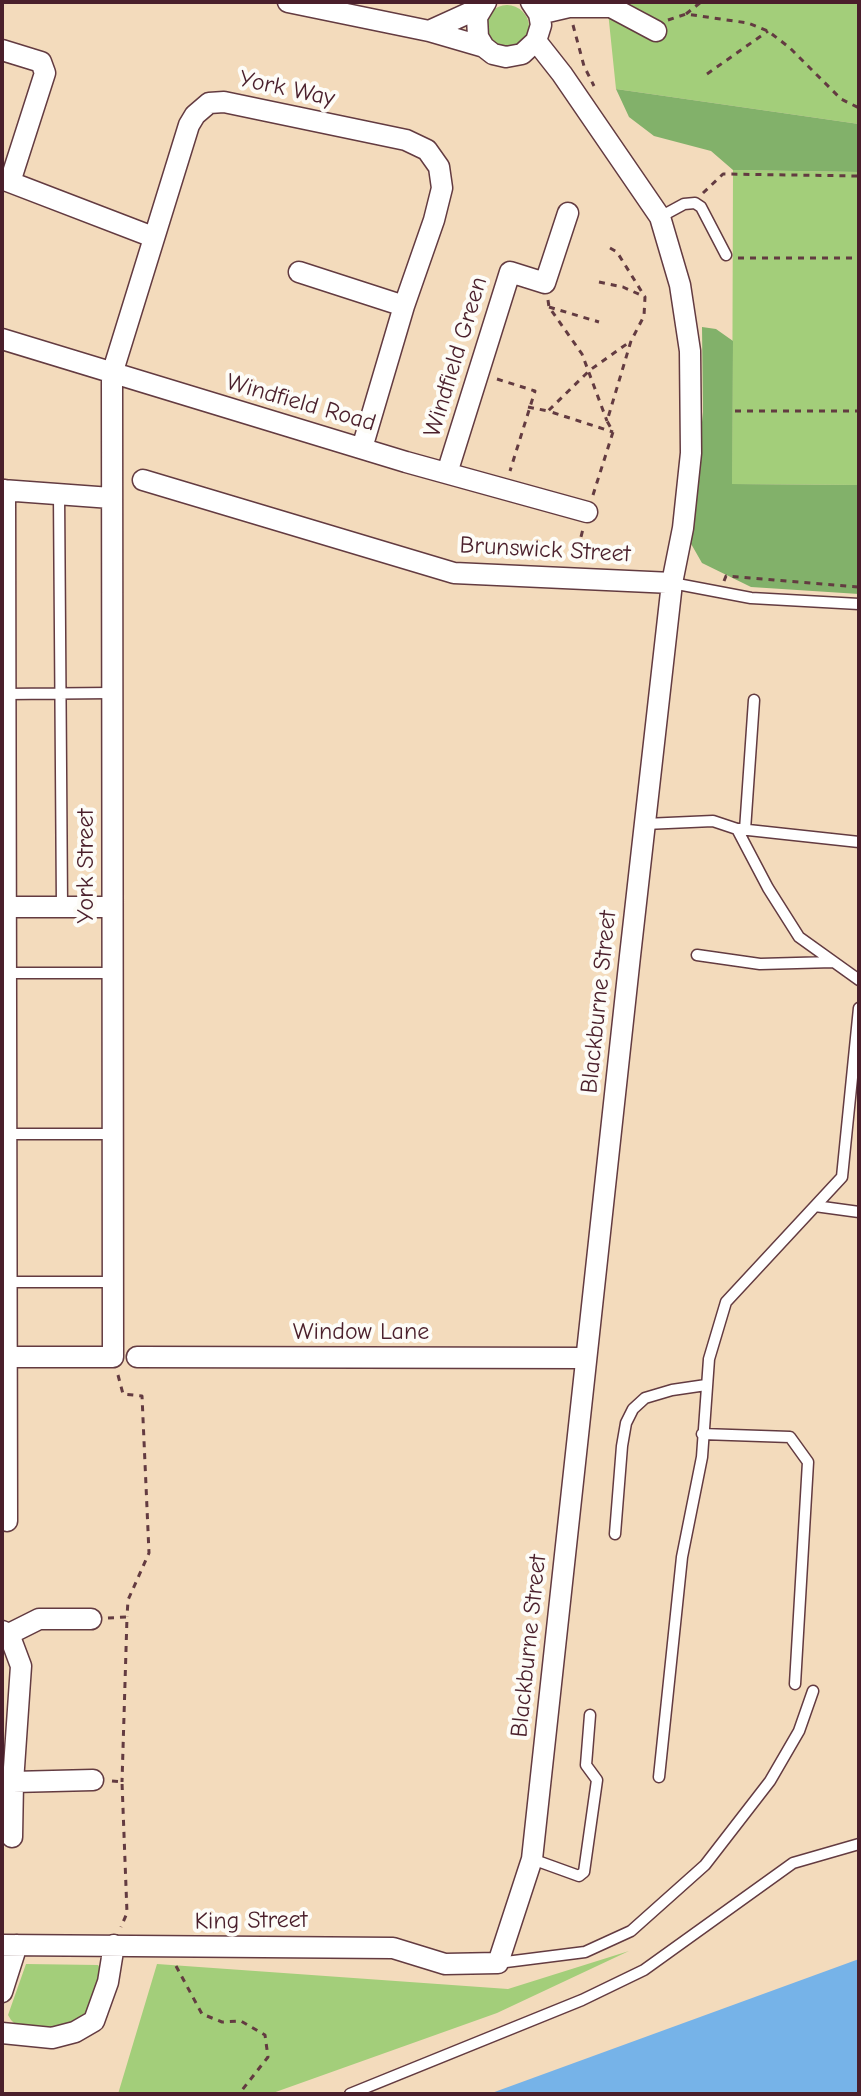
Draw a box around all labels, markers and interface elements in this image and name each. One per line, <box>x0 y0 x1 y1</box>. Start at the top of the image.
street label: York Way <box>237 65 337 113</box>
street label: Windfield Green <box>418 273 494 441</box>
street label: Windfield Road <box>223 368 379 438</box>
street label: Brunswick Street <box>459 531 631 569</box>
street label: York Street <box>72 809 100 923</box>
street label: Blackburne Street <box>575 909 623 1095</box>
street label: Window Lane <box>293 1318 429 1346</box>
street label: Blackburne Street <box>505 1553 553 1739</box>
street label: King Street <box>194 1906 308 1936</box>

